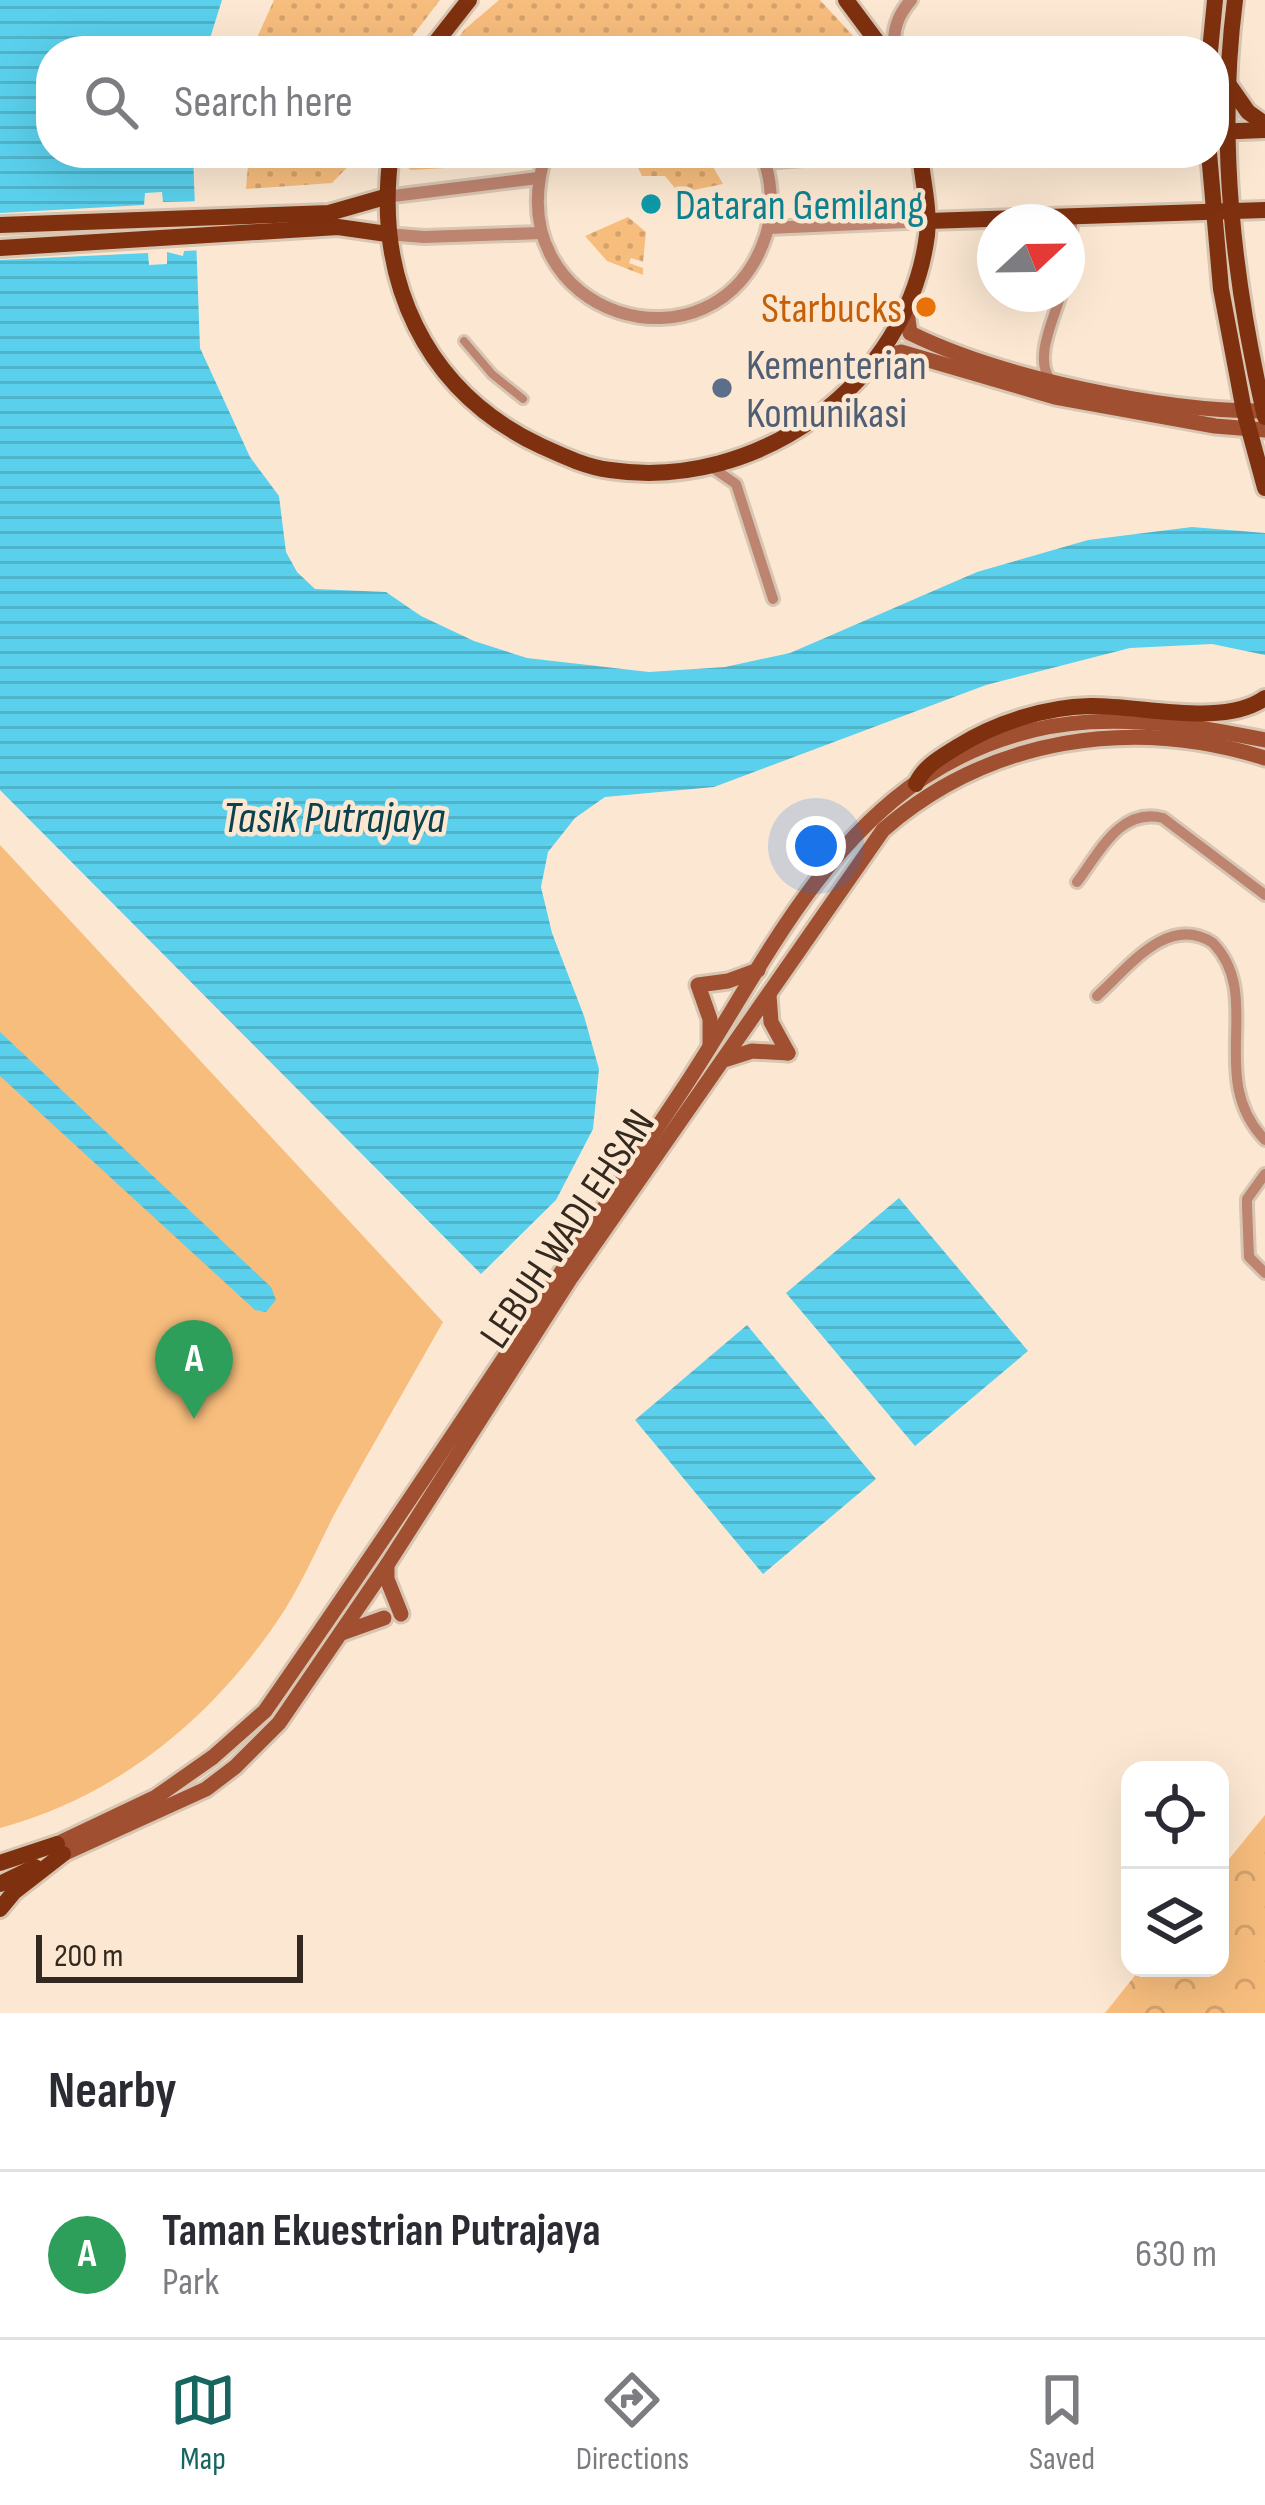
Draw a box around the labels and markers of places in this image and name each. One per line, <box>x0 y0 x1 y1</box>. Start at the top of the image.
place label: Dataran Gemilang <box>675 181 924 232</box>
marker: Dataran Gemilang <box>638 191 664 217</box>
place label: Starbucks <box>761 284 902 335</box>
marker: Starbucks <box>913 294 939 320</box>
place label: Kementerian Komunikasi <box>746 341 927 440</box>
marker: Kementerian Komunikasi <box>709 375 735 401</box>
pin: A <box>155 1320 233 1419</box>

